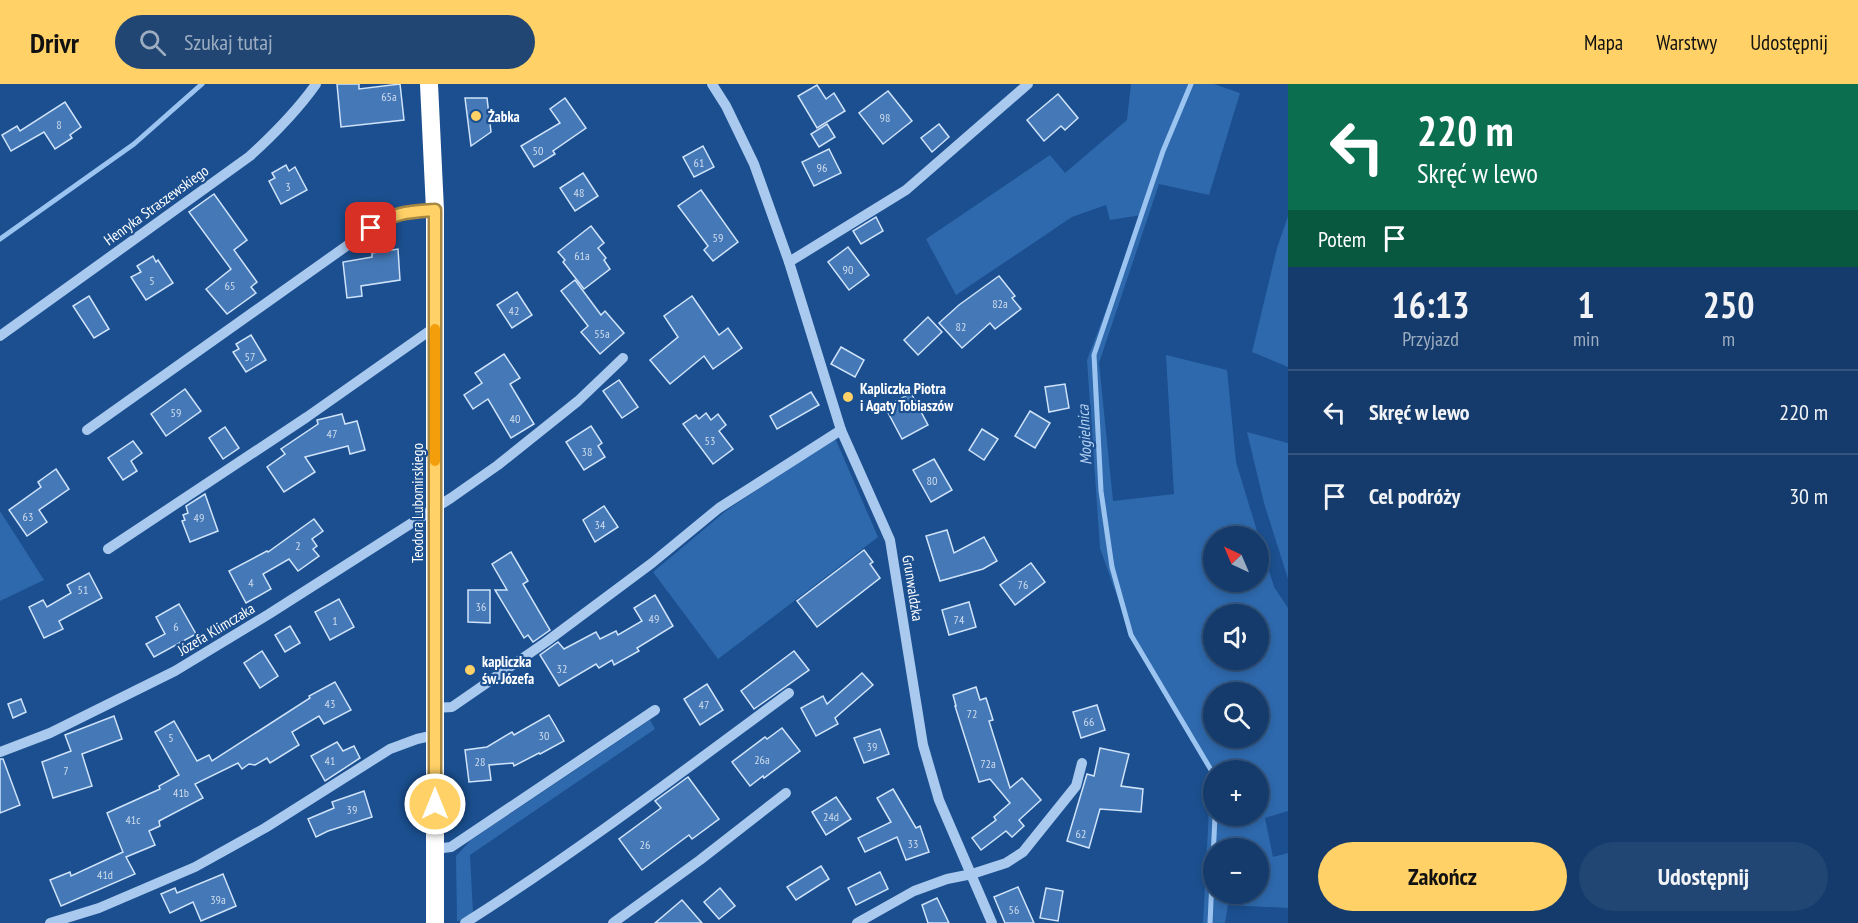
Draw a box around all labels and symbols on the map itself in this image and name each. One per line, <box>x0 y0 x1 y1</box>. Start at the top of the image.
house number: 65a <box>381 89 397 104</box>
place label: Żabka <box>488 107 520 126</box>
marker: Żabka <box>469 109 483 123</box>
house number: 98 <box>880 110 890 125</box>
house number: 8 <box>56 117 62 132</box>
house number: 50 <box>533 143 543 158</box>
house number: 61 <box>694 155 704 170</box>
house number: 96 <box>817 160 827 175</box>
street label: Henryka Straszewskiego <box>100 161 212 249</box>
house number: 3 <box>285 179 291 194</box>
house number: 48 <box>574 185 584 200</box>
pin <box>345 202 396 253</box>
house number: 59 <box>713 230 723 245</box>
house number: 61a <box>574 248 590 263</box>
house number: 90 <box>843 262 853 277</box>
house number: 5 <box>149 273 155 288</box>
house number: 65 <box>225 278 235 293</box>
house number: 82a <box>992 296 1008 311</box>
house number: 42 <box>509 303 519 318</box>
house number: 82 <box>956 319 966 334</box>
house number: 55a <box>594 326 610 341</box>
house number: 57 <box>245 349 255 364</box>
place label: Kapliczka Piotra i Agaty Tobiaszów <box>860 379 954 415</box>
marker: Kapliczka Piotra i Agaty Tobiaszów <box>841 390 855 404</box>
water label: Mogielnica <box>1072 403 1096 466</box>
house number: 59 <box>171 405 181 420</box>
house number: 40 <box>510 411 520 426</box>
house number: 47 <box>327 426 337 441</box>
house number: 53 <box>705 433 715 448</box>
street label: Teodora Lubomirskiego <box>408 443 427 563</box>
house number: 38 <box>582 444 592 459</box>
house number: 80 <box>927 473 937 488</box>
house number: 63 <box>23 509 33 524</box>
house number: 49 <box>194 510 204 525</box>
house number: 34 <box>595 517 606 532</box>
north arrow <box>1203 526 1269 592</box>
house number: 2 <box>295 538 301 553</box>
street label: Grunwaldzka <box>898 554 928 622</box>
house number: 4 <box>248 575 254 590</box>
house number: 76 <box>1018 577 1028 592</box>
house number: 51 <box>78 582 88 597</box>
street label: Józefa Klimczaka <box>173 599 258 660</box>
house number: 36 <box>476 599 486 614</box>
house number: 49 <box>649 611 659 626</box>
house number: 74 <box>954 612 965 627</box>
house number: 1 <box>332 613 338 628</box>
house number: 6 <box>173 619 179 634</box>
place label: kapliczka św. Józefa <box>482 652 534 688</box>
house number: 32 <box>557 661 567 676</box>
marker: kapliczka św. Józefa <box>463 663 477 677</box>
house number: 43 <box>325 696 335 711</box>
house number: 47 <box>699 697 709 712</box>
house number: 72 <box>967 706 977 721</box>
house number: 66 <box>1084 714 1094 729</box>
house number: 30 <box>539 728 549 743</box>
house number: 5 <box>168 730 174 745</box>
house number: 39 <box>867 739 877 754</box>
house number: 26a <box>754 752 770 767</box>
house number: 41 <box>325 753 335 768</box>
house number: 28 <box>475 754 485 769</box>
house number: 72a <box>980 756 996 771</box>
house number: 7 <box>63 763 69 778</box>
position arrow <box>403 772 467 836</box>
house number: 41b <box>173 785 189 800</box>
house number: 39 <box>347 802 357 817</box>
house number: 24d <box>823 809 839 824</box>
house number: 41c <box>125 812 141 827</box>
house number: 62 <box>1076 826 1086 841</box>
house number: 33 <box>908 836 918 851</box>
house number: 26 <box>640 837 650 852</box>
house number: 41d <box>97 867 113 882</box>
house number: 39a <box>210 892 226 907</box>
house number: 56 <box>1009 902 1019 917</box>

